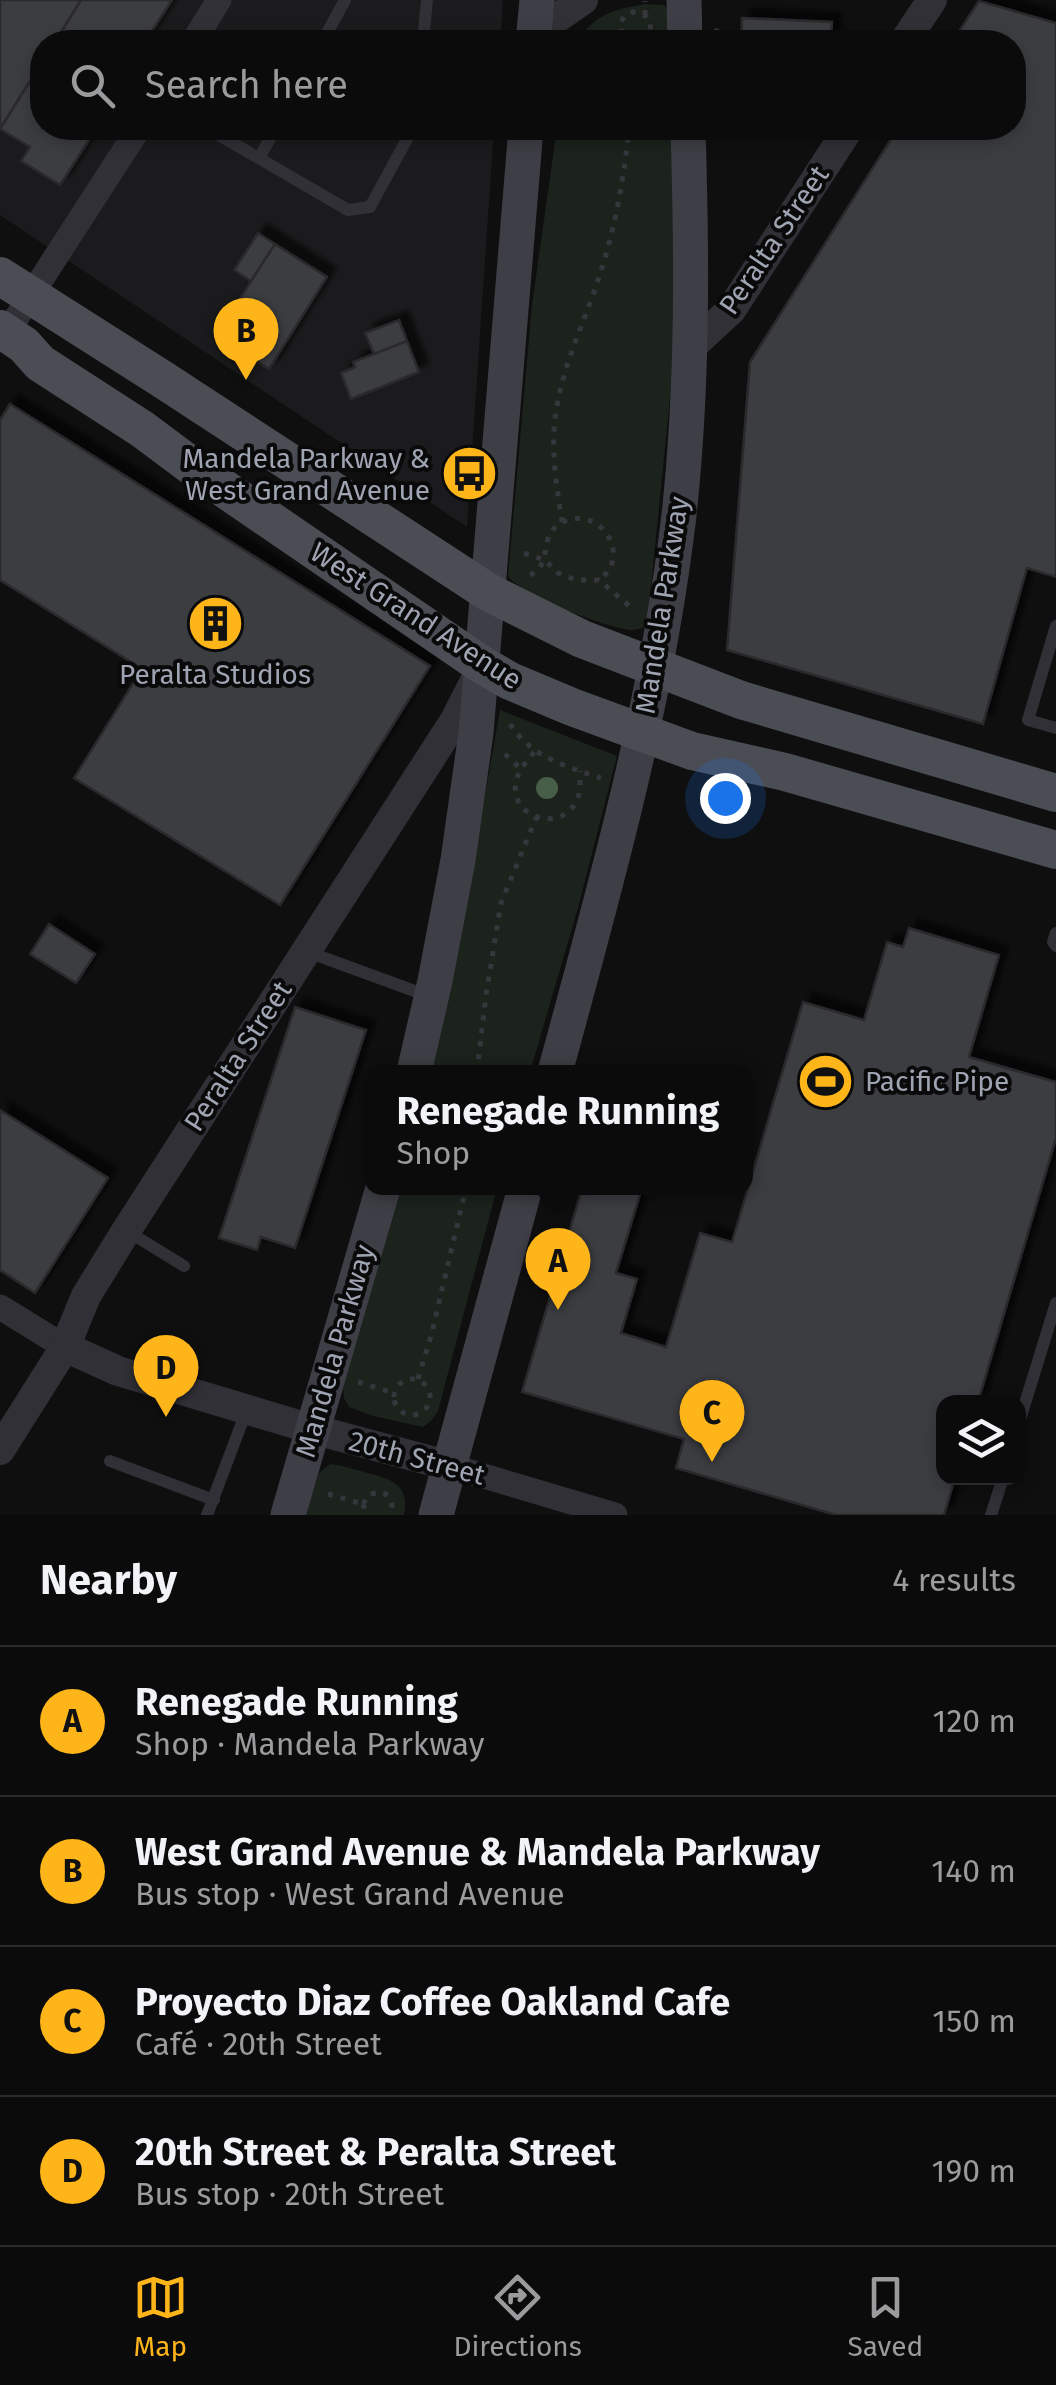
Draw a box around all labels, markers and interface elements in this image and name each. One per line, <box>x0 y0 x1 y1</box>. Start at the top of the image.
search box <box>30 30 1026 140</box>
icon: search <box>65 58 120 113</box>
text: Search here <box>145 62 348 108</box>
street label: Peralta Street <box>712 159 836 321</box>
pin: B <box>214 298 278 380</box>
place label: Mandela Parkway & West Grand Avenue <box>183 442 430 507</box>
bus stop icon: Mandela Parkway & West Grand Avenue <box>439 444 499 504</box>
street label: Mandela Parkway <box>629 494 696 716</box>
street label: West Grand Avenue <box>304 535 528 697</box>
building icon: Peralta Studios <box>185 593 245 653</box>
place label: Peralta Studios <box>119 658 311 691</box>
your location <box>700 773 751 824</box>
street label: Peralta Street <box>177 974 299 1137</box>
sports icon: Pacific Pipe <box>796 1051 856 1111</box>
popup <box>363 1065 753 1195</box>
place label: Pacific Pipe <box>865 1065 1009 1098</box>
text: Renegade Running <box>396 1088 720 1134</box>
text: Shop <box>396 1134 470 1172</box>
pin: A <box>526 1228 590 1310</box>
street label: Mandela Parkway <box>289 1241 381 1461</box>
pin: D <box>134 1334 198 1417</box>
pin: C <box>680 1380 744 1462</box>
map controls <box>936 1395 1026 1485</box>
button: layers <box>936 1395 1026 1485</box>
street label: 20th Street <box>345 1424 489 1492</box>
text: Nearby <box>40 1555 177 1605</box>
text: 4 results <box>892 1561 1016 1599</box>
text: Renegade Running <box>135 1679 458 1725</box>
text: A <box>63 1702 82 1740</box>
text: 120 m <box>933 1702 1016 1740</box>
text: Shop · Mandela Parkway <box>135 1725 484 1763</box>
text: West Grand Avenue & Mandela Parkway <box>135 1829 820 1875</box>
text: B <box>63 1852 82 1890</box>
text: 140 m <box>931 1852 1016 1890</box>
text: Bus stop · West Grand Avenue <box>135 1875 565 1913</box>
text: Proyecto Diaz Coffee Oakland Cafe <box>135 1979 730 2025</box>
text: C <box>63 2002 82 2040</box>
text: 150 m <box>932 2002 1016 2040</box>
text: Café · 20th Street <box>135 2025 382 2063</box>
text: 20th Street & Peralta Street <box>135 2129 616 2175</box>
text: D <box>62 2152 83 2190</box>
text: 190 m <box>932 2152 1016 2190</box>
text: Bus stop · 20th Street <box>135 2175 444 2213</box>
tab: Map <box>133 2270 188 2363</box>
tab: Directions <box>453 2270 582 2363</box>
tab: Saved <box>847 2270 923 2363</box>

